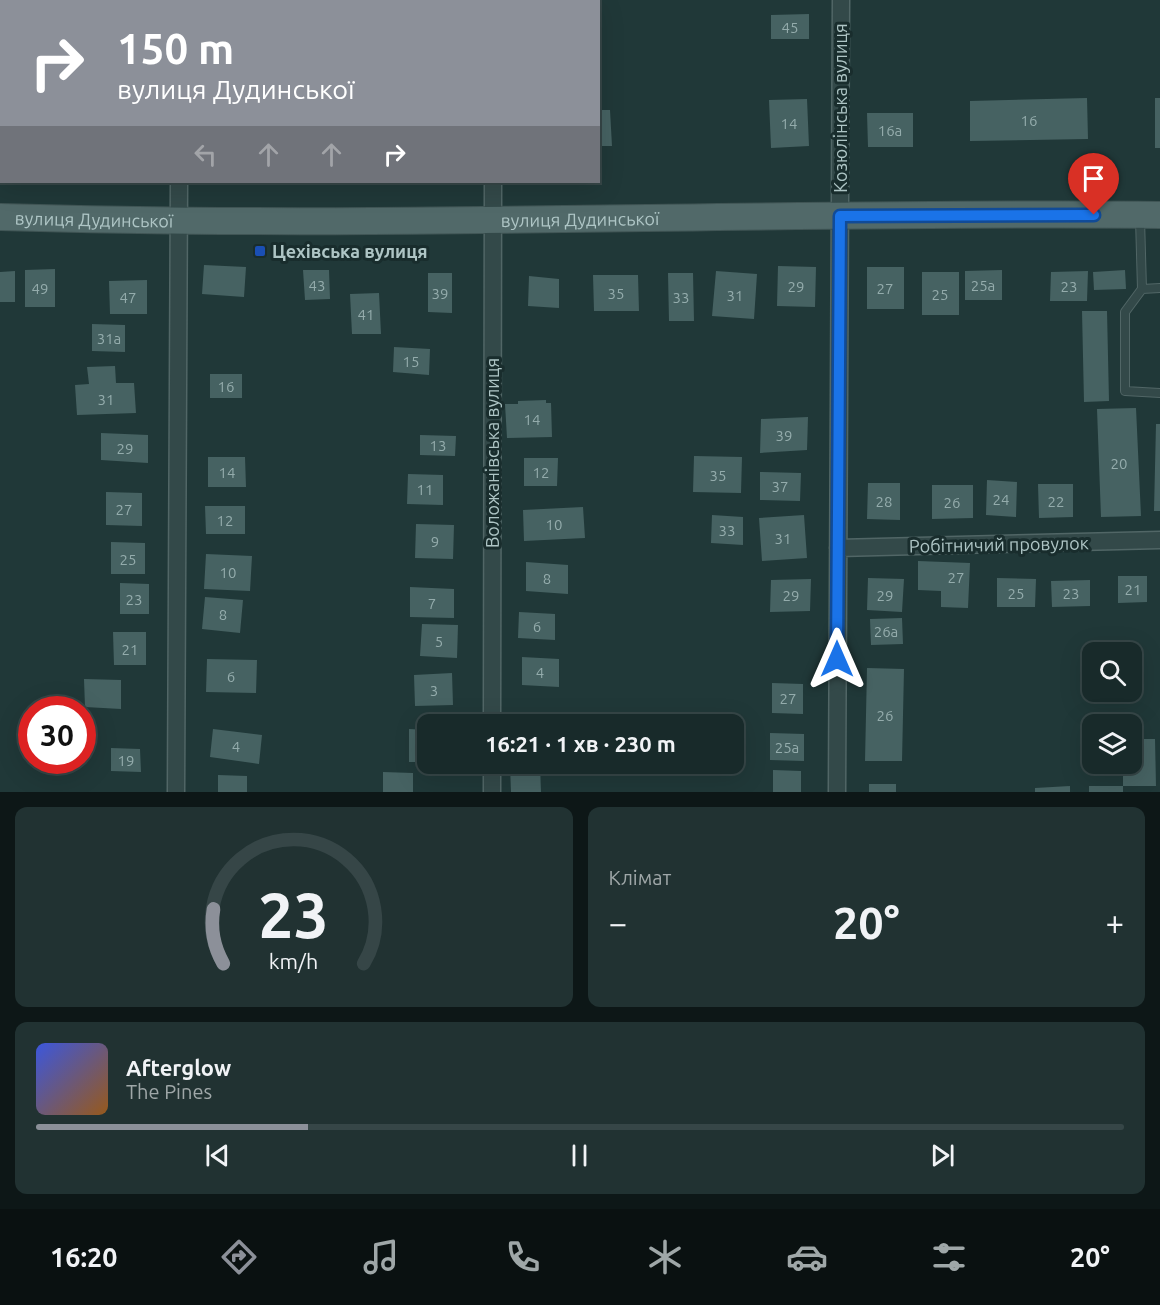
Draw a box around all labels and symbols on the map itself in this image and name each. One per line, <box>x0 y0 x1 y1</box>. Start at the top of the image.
house number: 45 <box>782 19 798 36</box>
street label: Козюлінська вулиця <box>830 23 850 193</box>
house number: 16 <box>1021 112 1037 129</box>
house number: 14 <box>781 115 797 132</box>
house number: 16а <box>878 122 902 139</box>
pin <box>1068 153 1119 215</box>
street label: вулиця Дудинської <box>14 207 174 231</box>
street label: вулиця Дудинської <box>501 208 660 230</box>
place label: Цехівська вулиця <box>272 241 428 261</box>
marker: Цехівська вулиця <box>253 244 267 258</box>
house number: 43 <box>309 277 325 294</box>
house number: 25а <box>971 277 995 294</box>
house number: 29 <box>788 278 804 295</box>
house number: 23 <box>1061 278 1077 295</box>
house number: 49 <box>32 280 48 297</box>
house number: 27 <box>877 280 893 297</box>
house number: 39 <box>432 285 448 302</box>
house number: 35 <box>608 285 624 302</box>
house number: 25 <box>932 286 948 303</box>
house number: 31 <box>727 287 743 304</box>
house number: 47 <box>120 289 136 306</box>
house number: 33 <box>673 289 689 306</box>
house number: 41 <box>358 306 374 323</box>
house number: 31а <box>97 330 121 347</box>
house number: 15 <box>403 353 419 370</box>
street label: Воложанівська вулиця <box>482 358 502 548</box>
house number: 16 <box>218 378 234 395</box>
house number: 31 <box>98 391 114 408</box>
house number: 14 <box>524 411 540 428</box>
house number: 39 <box>776 427 792 444</box>
house number: 13 <box>430 437 446 454</box>
house number: 29 <box>117 440 133 457</box>
house number: 20 <box>1111 455 1127 472</box>
house number: 14 <box>219 464 235 481</box>
house number: 12 <box>533 464 549 481</box>
house number: 35 <box>710 467 726 484</box>
house number: 37 <box>772 478 788 495</box>
house number: 11 <box>417 481 433 498</box>
house number: 24 <box>993 491 1009 508</box>
house number: 28 <box>876 493 892 510</box>
house number: 22 <box>1048 493 1064 510</box>
house number: 26 <box>944 494 960 511</box>
house number: 27 <box>116 501 132 518</box>
house number: 12 <box>217 512 233 529</box>
house number: 10 <box>546 516 562 533</box>
house number: 33 <box>719 522 735 539</box>
house number: 31 <box>775 530 791 547</box>
street label: Робітничий провулок <box>909 532 1089 556</box>
house number: 9 <box>431 533 439 550</box>
house number: 25 <box>120 551 136 568</box>
house number: 10 <box>220 564 236 581</box>
house number: 27 <box>948 569 964 586</box>
house number: 8 <box>543 570 551 587</box>
house number: 21 <box>1125 581 1141 598</box>
house number: 25 <box>1008 585 1024 602</box>
house number: 23 <box>1063 585 1079 602</box>
house number: 29 <box>783 587 799 604</box>
house number: 29 <box>877 587 893 604</box>
house number: 23 <box>126 591 142 608</box>
house number: 7 <box>428 595 436 612</box>
house number: 8 <box>219 606 227 623</box>
house number: 6 <box>533 618 541 635</box>
house number: 26а <box>874 623 898 640</box>
position arrow <box>805 627 869 691</box>
house number: 5 <box>435 633 443 650</box>
house number: 21 <box>122 641 138 658</box>
house number: 4 <box>536 664 544 681</box>
house number: 6 <box>227 668 235 685</box>
house number: 3 <box>430 682 438 699</box>
house number: 27 <box>780 690 796 707</box>
speed limit sign: 30 <box>18 696 96 774</box>
house number: 26 <box>877 707 893 724</box>
house number: 4 <box>232 738 240 755</box>
house number: 25а <box>775 739 799 756</box>
house number: 19 <box>118 752 134 769</box>

